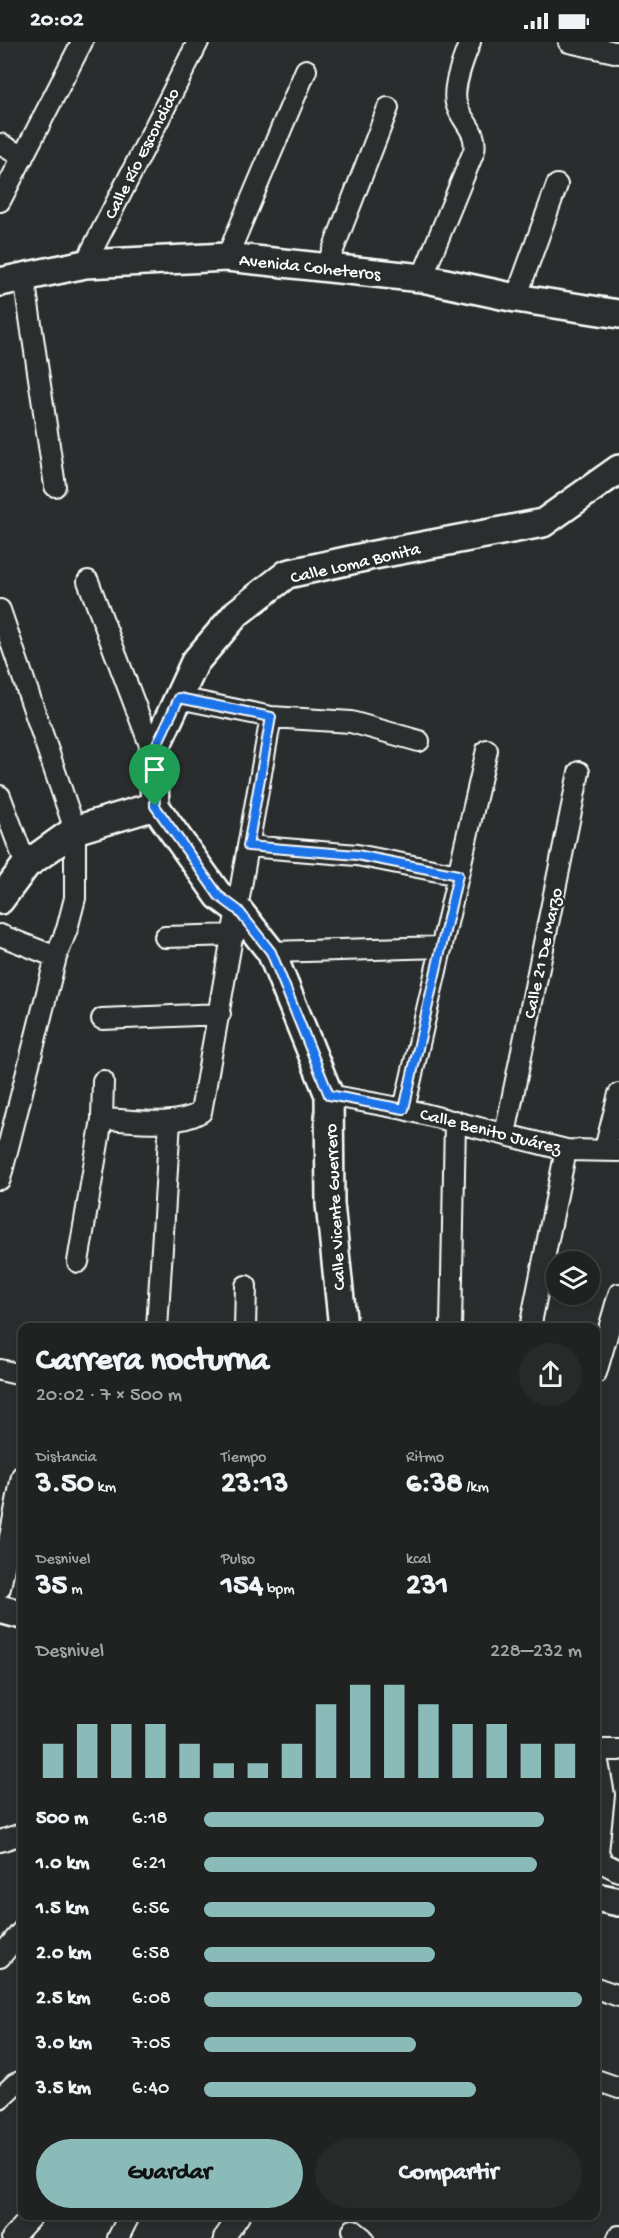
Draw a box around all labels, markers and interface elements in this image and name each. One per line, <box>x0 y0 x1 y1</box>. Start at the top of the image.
text: 20:02 <box>30 8 83 34</box>
street label: Calle Río Escondido <box>101 85 185 223</box>
street label: Avenida Coheteros <box>238 251 383 287</box>
street label: Calle Loma Bonita <box>289 539 423 590</box>
pin <box>129 744 180 806</box>
icon: arrive <box>138 753 171 786</box>
street label: Calle 21 De Marzo <box>520 886 569 1021</box>
street label: Calle Benito Juárez <box>418 1105 564 1160</box>
street label: Calle Vicente Guerrero <box>322 1123 351 1291</box>
map controls <box>546 1251 600 1305</box>
button: layers <box>546 1251 600 1305</box>
text: Carrera nocturna <box>36 1343 269 1381</box>
button: share <box>519 1343 582 1406</box>
text: 20:02 · 7 × 500 m <box>36 1385 182 1408</box>
text: Distancia <box>36 1449 97 1468</box>
text: Tiempo <box>221 1449 266 1468</box>
text: Ritmo <box>406 1449 444 1468</box>
text: 3.50 <box>36 1468 94 1503</box>
text: 23:13 <box>221 1468 288 1503</box>
text: 6:38 <box>406 1468 463 1503</box>
text: km <box>94 1479 116 1498</box>
text: /km <box>463 1479 489 1498</box>
text: Desnivel <box>36 1551 90 1570</box>
text: Pulso <box>221 1551 255 1570</box>
text: kcal <box>406 1551 431 1570</box>
text: 35 <box>36 1570 67 1605</box>
text: 154 <box>221 1570 263 1605</box>
text: 231 <box>406 1570 448 1605</box>
text: m <box>67 1581 83 1600</box>
text: bpm <box>263 1581 295 1600</box>
text: Desnivel <box>36 1641 104 1664</box>
text: 228–232 m <box>490 1641 582 1664</box>
text: 500 m <box>36 1808 88 1831</box>
text: 6:18 <box>132 1808 167 1831</box>
text: 1.0 km <box>36 1853 90 1876</box>
text: 6:21 <box>132 1853 166 1876</box>
text: 1.5 km <box>36 1898 89 1921</box>
text: 6:56 <box>132 1898 169 1921</box>
text: 2.0 km <box>36 1943 91 1966</box>
text: 6:58 <box>132 1943 170 1966</box>
text: 2.5 km <box>36 1988 90 2011</box>
text: 6:08 <box>132 1988 171 2011</box>
text: 3.0 km <box>36 2033 92 2056</box>
text: 7:05 <box>132 2033 171 2056</box>
text: 3.5 km <box>36 2078 91 2101</box>
text: 6:40 <box>132 2078 169 2101</box>
button: Guardar <box>36 2139 303 2208</box>
button: Compartir <box>315 2139 582 2208</box>

